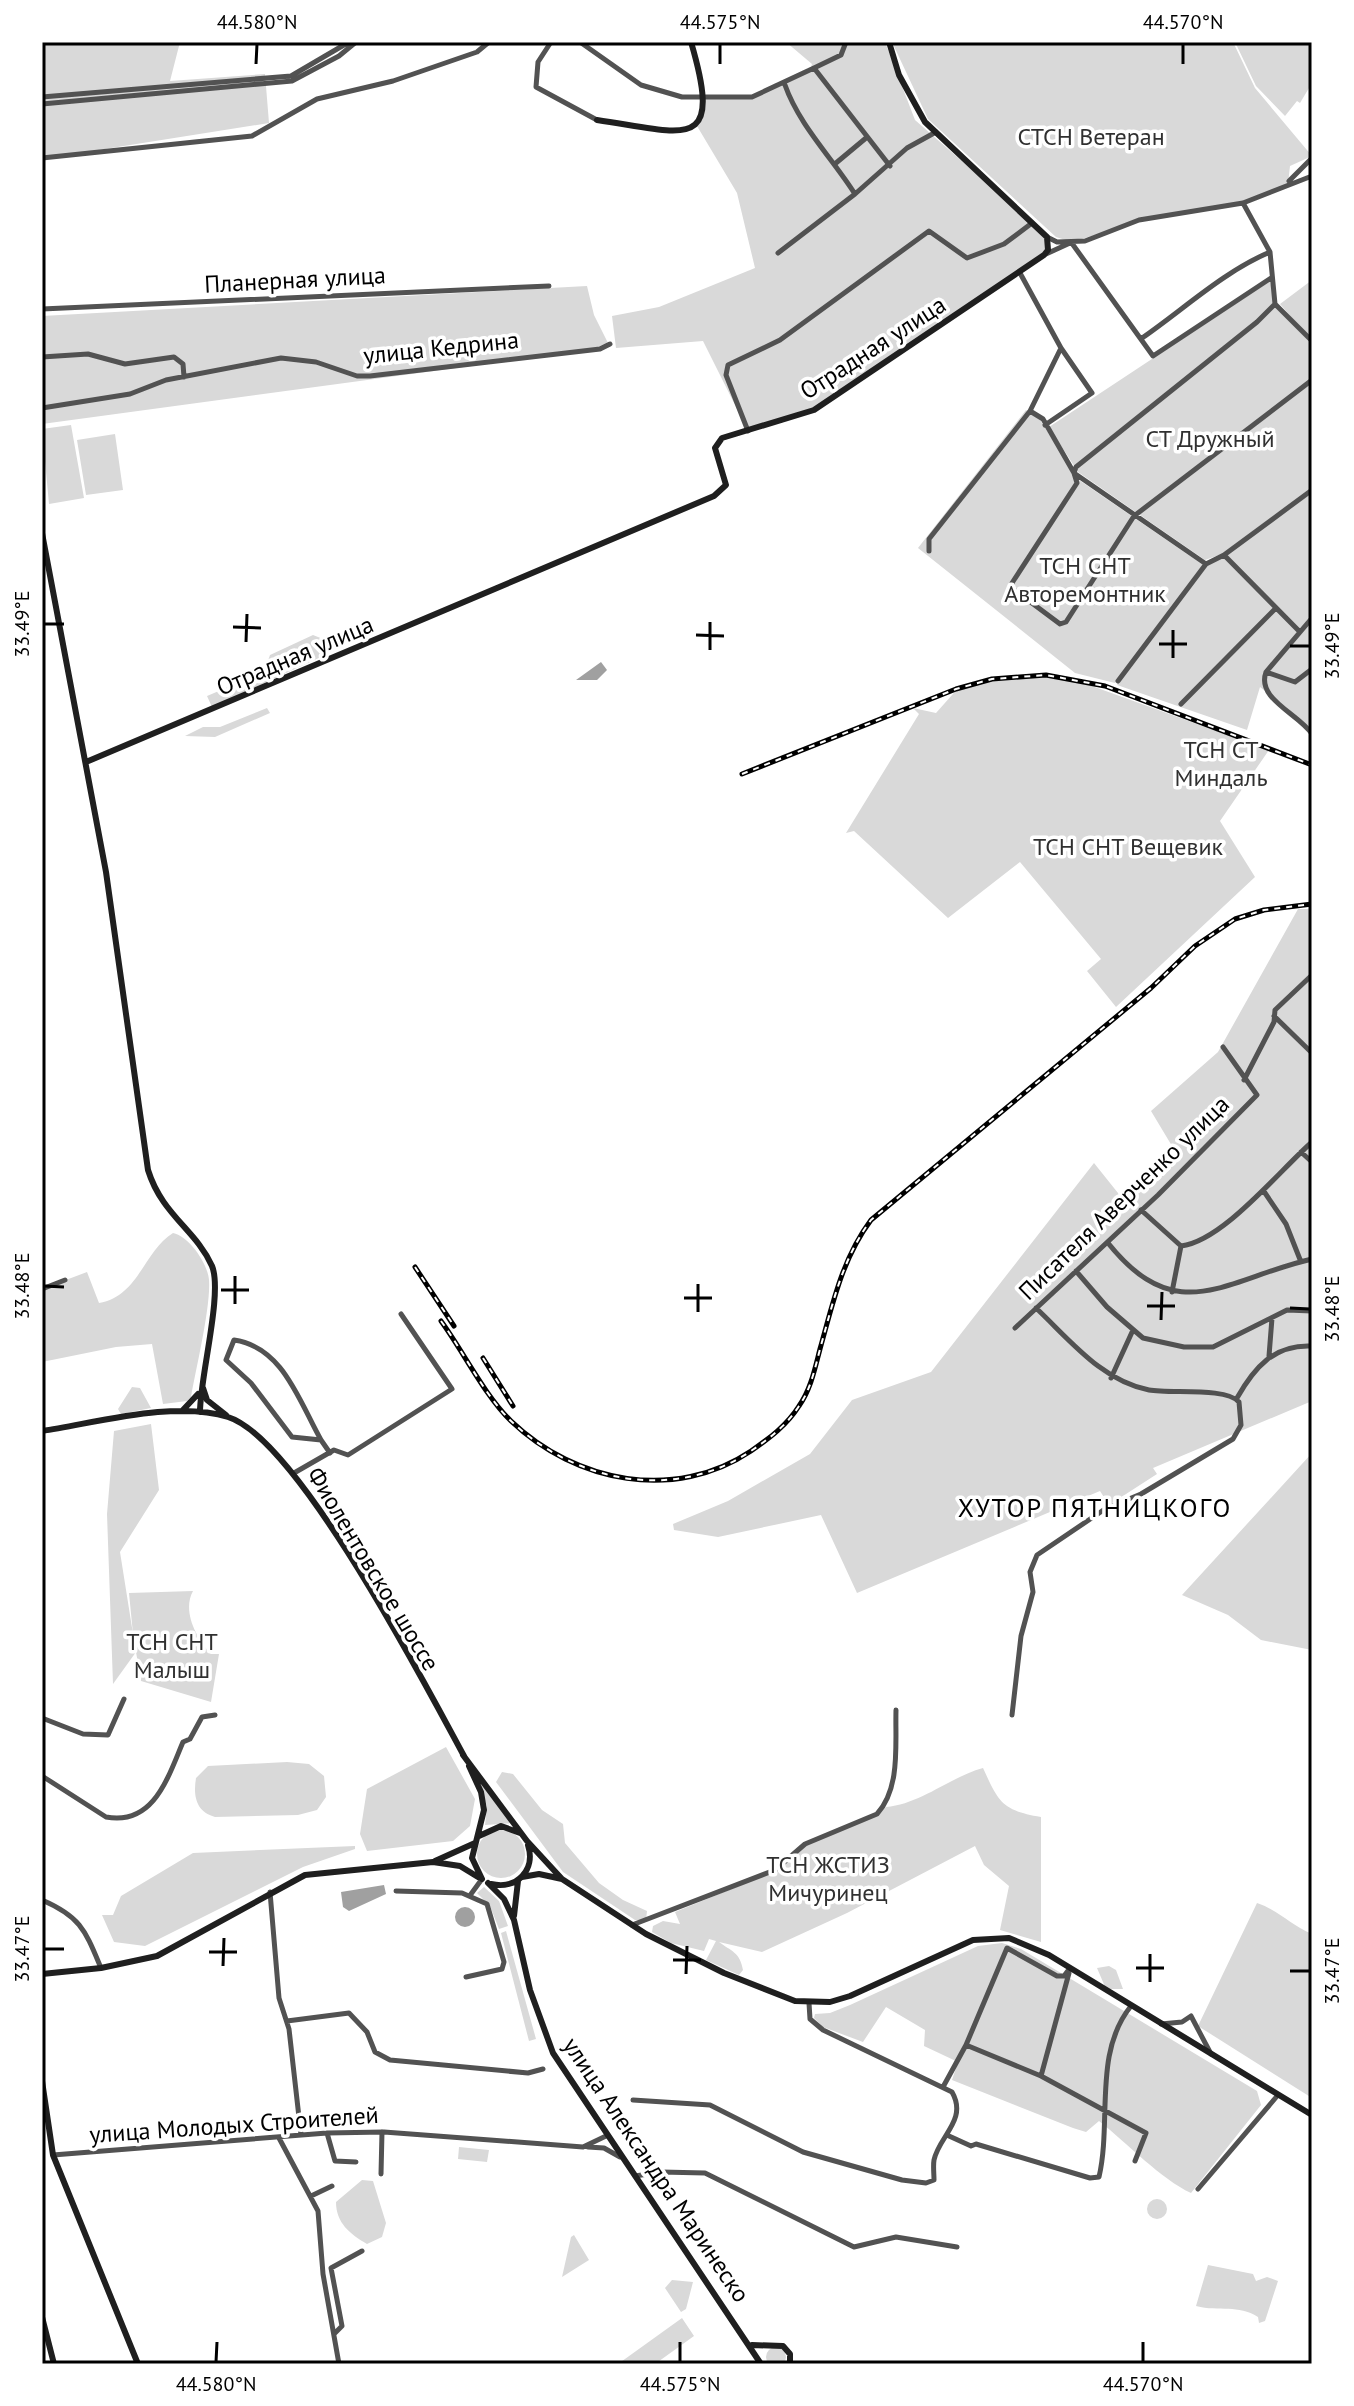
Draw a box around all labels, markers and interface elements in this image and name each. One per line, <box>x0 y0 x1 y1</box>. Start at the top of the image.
text: 44.580°N <box>217 9 297 35</box>
text: 44.575°N <box>680 9 760 35</box>
text: 44.570°N <box>1143 9 1223 35</box>
park label: СТСН Ветеран <box>1017 121 1165 152</box>
street label: Планерная улица <box>203 259 387 300</box>
street label: Отрадная улица <box>794 289 951 406</box>
street label: улица Кедрина <box>362 324 520 371</box>
park label: СТ Дружный <box>1145 423 1275 454</box>
park label: ТСН СНТ Авторемонтник <box>1004 550 1166 609</box>
text: 33.49°E <box>9 590 35 658</box>
street label: Отрадная улица <box>212 609 378 703</box>
text: 33.49°E <box>1319 612 1345 680</box>
park label: ТСН СТ Миндаль <box>1174 734 1268 793</box>
park label: ТСН СНТ Вещевик <box>1033 831 1224 862</box>
street label: Писателя Аверченко улица <box>1012 1089 1236 1306</box>
text: 33.48°E <box>9 1252 35 1320</box>
text: 33.48°E <box>1319 1275 1345 1343</box>
street label: Фиолентовское шоссе <box>300 1461 447 1676</box>
district label: ХУТОР ПЯТНИЦКОГО <box>958 1491 1232 1524</box>
park label: ТСН СНТ Малыш <box>126 1626 218 1685</box>
park label: ТСН ЖСТИЗ Мичуринец <box>766 1849 890 1908</box>
text: 33.47°E <box>9 1915 35 1983</box>
text: 33.47°E <box>1319 1937 1345 2005</box>
street label: улица Александра Маринеско <box>556 2031 757 2308</box>
street label: улица Молодых Строителей <box>88 2099 380 2150</box>
text: 44.580°N <box>176 2371 256 2397</box>
text: 44.575°N <box>640 2371 720 2397</box>
text: 44.570°N <box>1103 2371 1183 2397</box>

